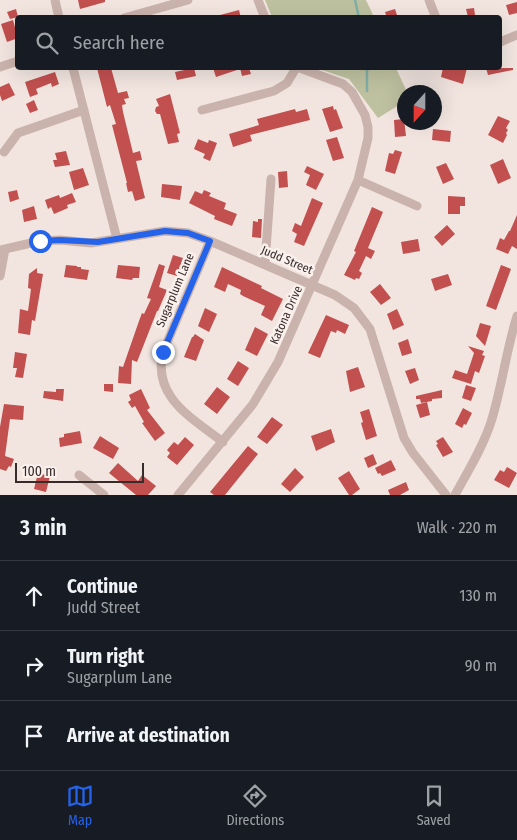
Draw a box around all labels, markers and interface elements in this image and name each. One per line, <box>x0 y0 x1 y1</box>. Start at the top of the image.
search box <box>15 15 502 70</box>
icon: search <box>33 29 61 57</box>
text: Search here <box>73 31 165 54</box>
north arrow <box>397 85 442 130</box>
route start <box>29 230 52 253</box>
street label: Judd Street <box>259 243 315 277</box>
street label: Sugarplum Lane <box>153 251 197 329</box>
street label: Katona Drive <box>267 283 305 346</box>
route end <box>152 341 175 364</box>
scale bar <box>15 460 144 483</box>
text: 100 m <box>22 463 56 480</box>
text: 3 min <box>20 515 67 541</box>
text: Walk · 220 m <box>417 518 497 537</box>
text: Continue <box>67 575 138 598</box>
icon: ahead <box>20 582 48 610</box>
text: 130 m <box>459 586 497 605</box>
text: Judd Street <box>67 598 140 617</box>
text: Turn right <box>67 645 144 668</box>
icon: right <box>20 652 48 680</box>
text: 90 m <box>465 656 497 675</box>
text: Sugarplum Lane <box>67 668 172 687</box>
icon: arrive <box>20 722 48 750</box>
text: Arrive at destination <box>67 724 230 747</box>
tab: Map <box>66 782 94 829</box>
tab: Directions <box>226 782 284 829</box>
tab: Saved <box>417 782 451 829</box>

